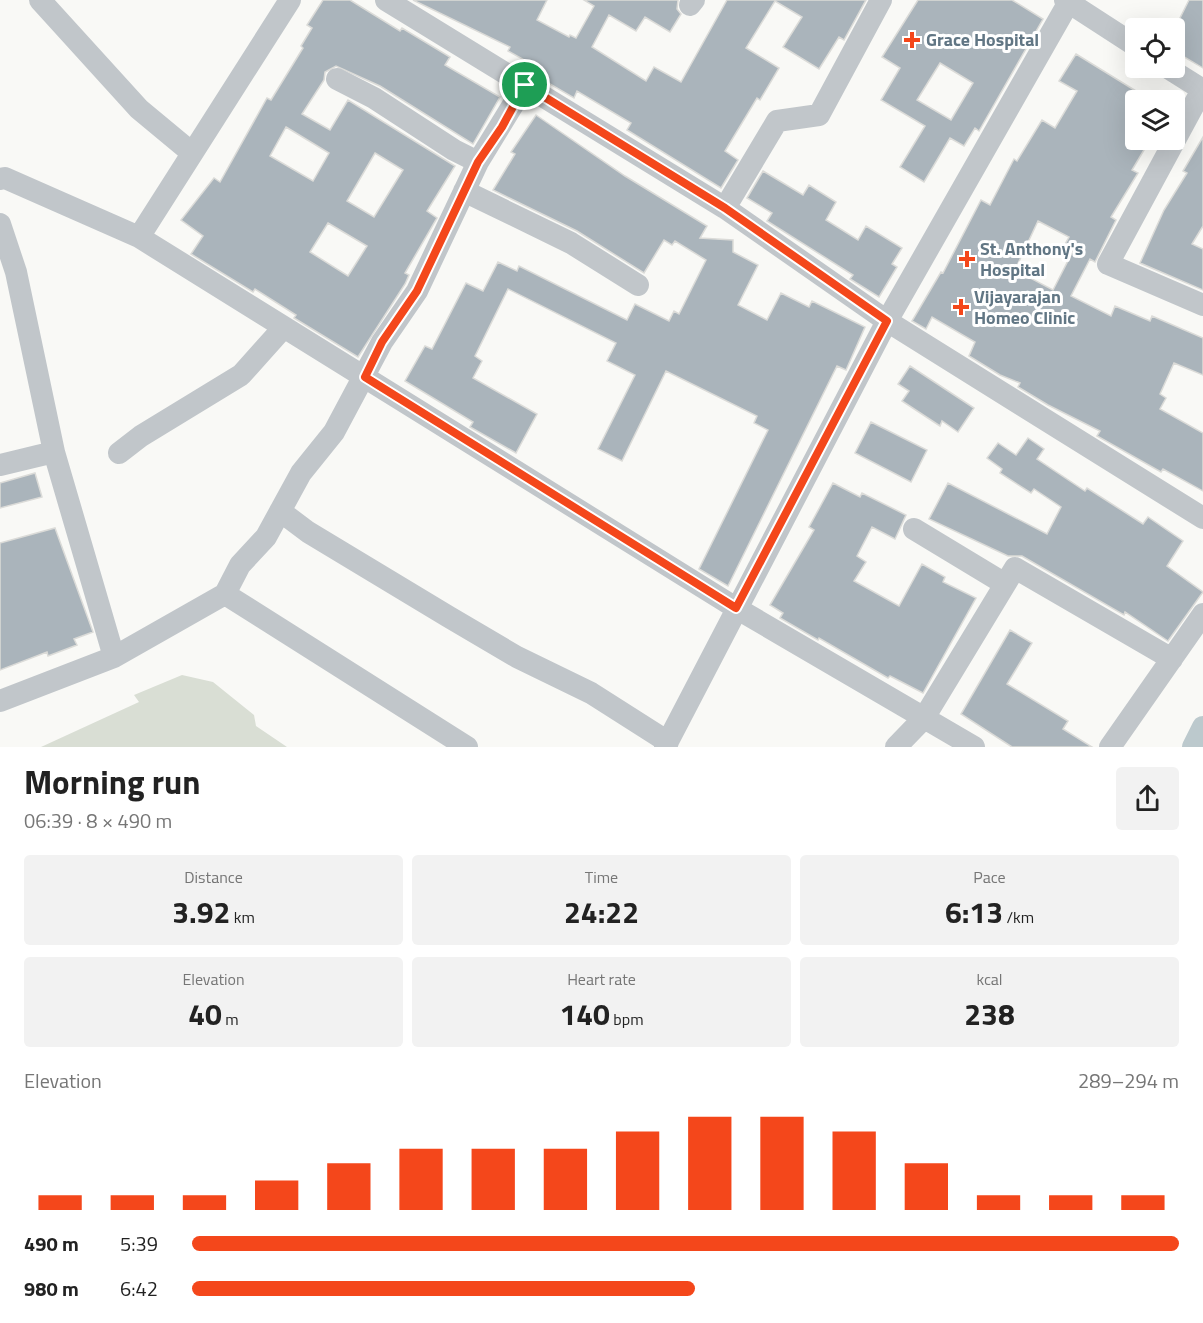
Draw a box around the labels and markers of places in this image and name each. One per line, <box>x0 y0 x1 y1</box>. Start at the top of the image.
place label: Grace Hospital <box>926 26 1039 53</box>
marker: Grace Hospital <box>903 31 921 49</box>
pin <box>499 59 550 110</box>
place label: St. Anthony's Hospital <box>980 235 1083 283</box>
marker: St. Anthony's Hospital <box>958 250 976 268</box>
place label: Vijayarajan Homeo Clinic <box>974 283 1075 331</box>
marker: Vijayarajan Homeo Clinic <box>952 298 970 316</box>

